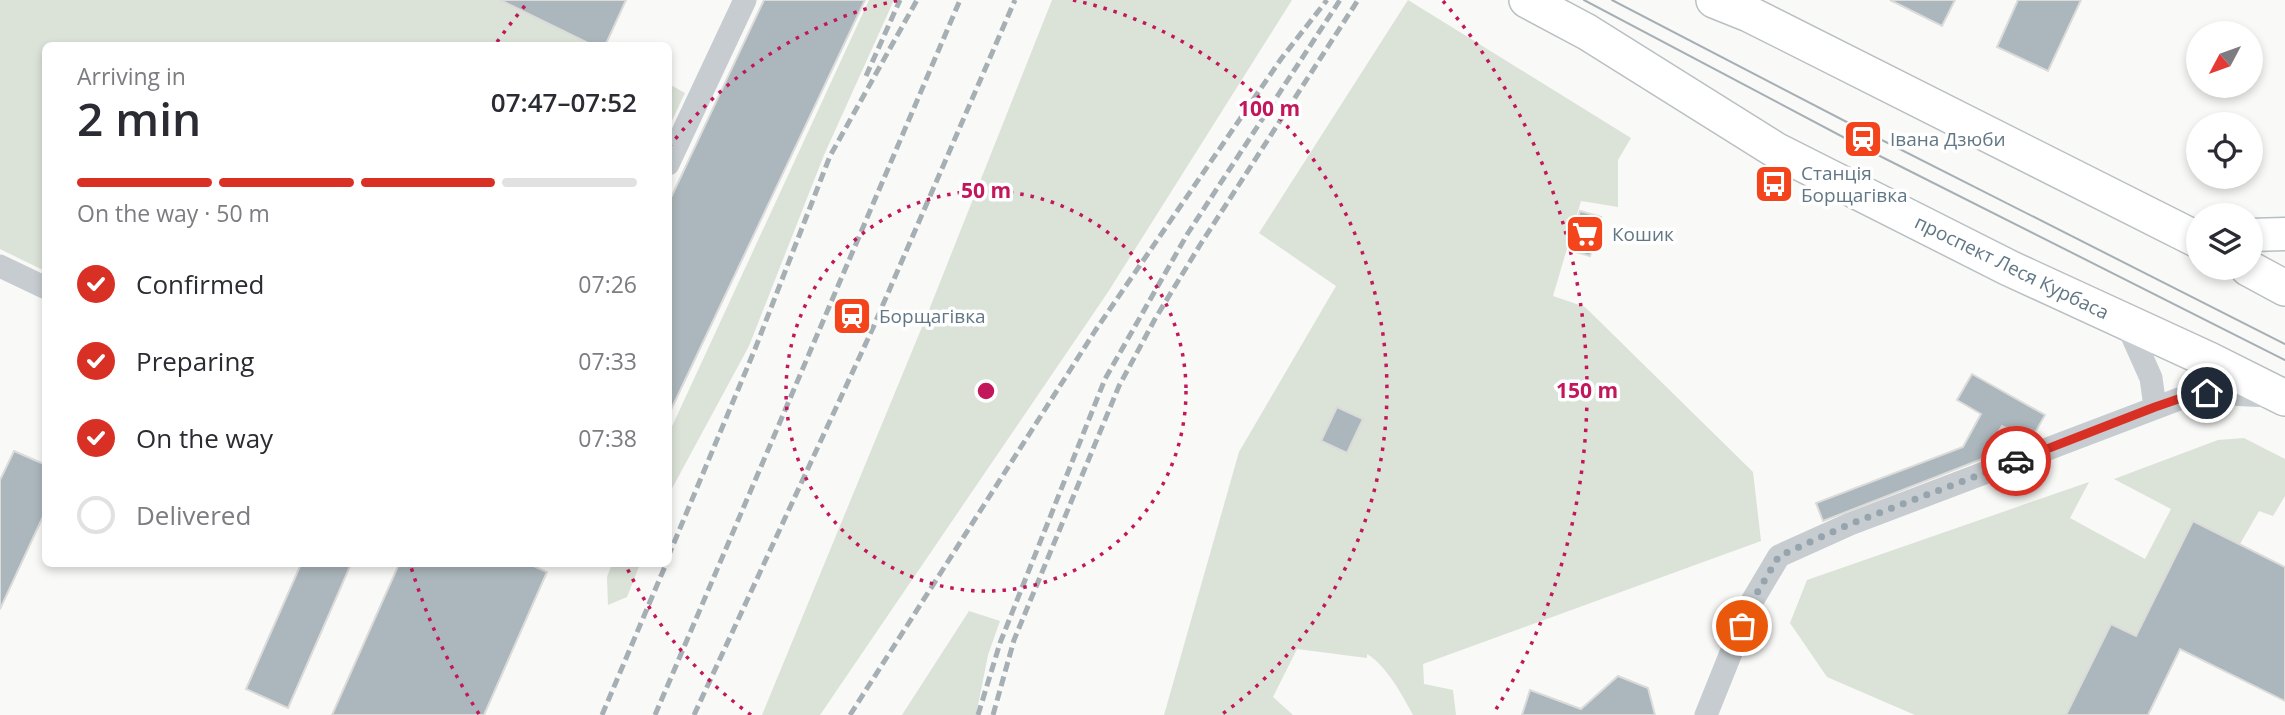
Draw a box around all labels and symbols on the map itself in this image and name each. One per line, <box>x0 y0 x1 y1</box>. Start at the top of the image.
north arrow <box>2186 21 2263 98</box>
text: 100 m <box>1238 94 1300 122</box>
station icon: Івана Дзюби <box>1842 118 1884 160</box>
place label: Івана Дзюби <box>1890 126 2006 152</box>
place label: Станція Борщагівка <box>1801 160 1908 208</box>
bus stop icon: Станція Борщагівка <box>1753 163 1795 205</box>
text: 50 m <box>961 176 1011 204</box>
street label: проспект Леся Курбаса <box>1911 209 2113 325</box>
supermarket icon: Кошик <box>1564 213 1606 255</box>
place label: Кошик <box>1612 221 1674 247</box>
station icon: Борщагівка <box>831 295 873 337</box>
place label: Борщагівка <box>879 303 986 329</box>
pin <box>2177 363 2237 423</box>
text: 150 m <box>1556 376 1618 404</box>
centre of rings <box>974 379 998 403</box>
courier <box>1981 426 2051 496</box>
pin <box>1712 596 1772 656</box>

